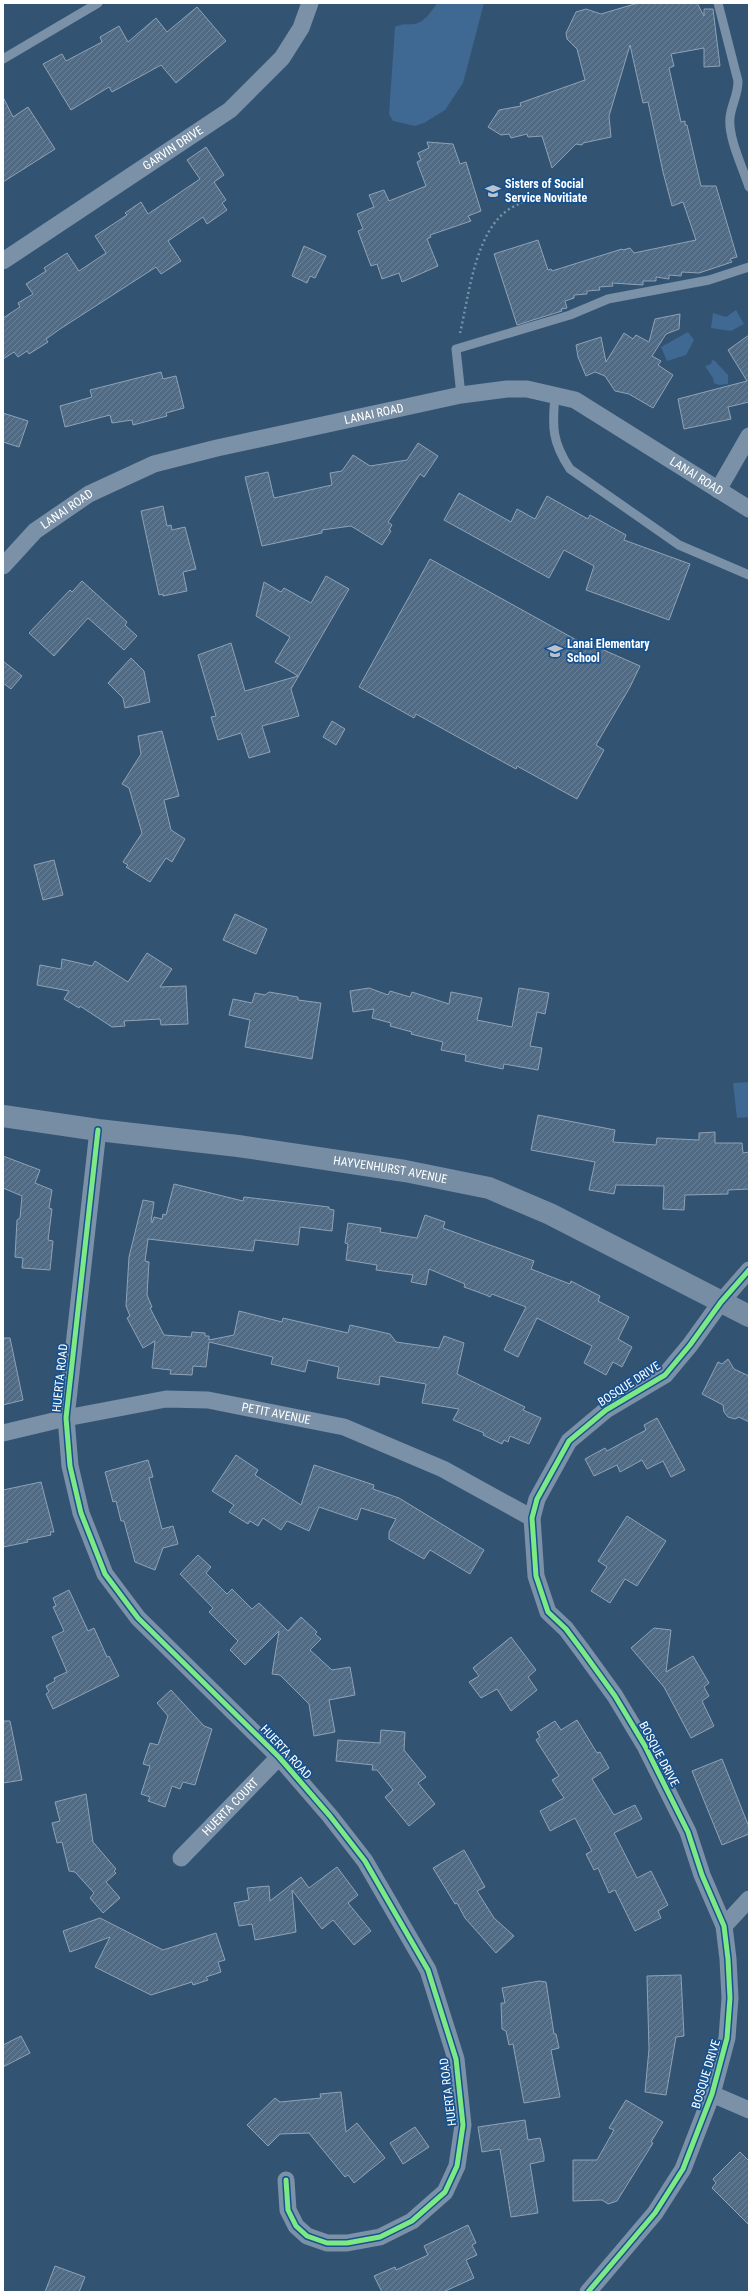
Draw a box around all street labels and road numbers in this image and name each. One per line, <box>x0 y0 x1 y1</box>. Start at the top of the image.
street label: GARVIN DRIVE <box>140 123 206 173</box>
street label: LANAI ROAD <box>343 401 405 427</box>
street label: LANAI ROAD <box>667 454 726 498</box>
street label: LANAI ROAD <box>38 486 96 532</box>
street label: HAYVENHURST AVENUE <box>332 1153 448 1186</box>
street label: HUERTA ROAD <box>49 1343 71 1413</box>
street label: BOSQUE DRIVE <box>595 1359 663 1409</box>
street label: PETIT AVENUE <box>240 1400 312 1427</box>
street label: BOSQUE DRIVE <box>636 1719 682 1789</box>
street label: HUERTA ROAD <box>257 1722 315 1782</box>
street label: HUERTA COURT <box>199 1775 261 1839</box>
street label: BOSQUE DRIVE <box>689 2038 723 2110</box>
street label: HUERTA ROAD <box>437 2057 459 2127</box>

